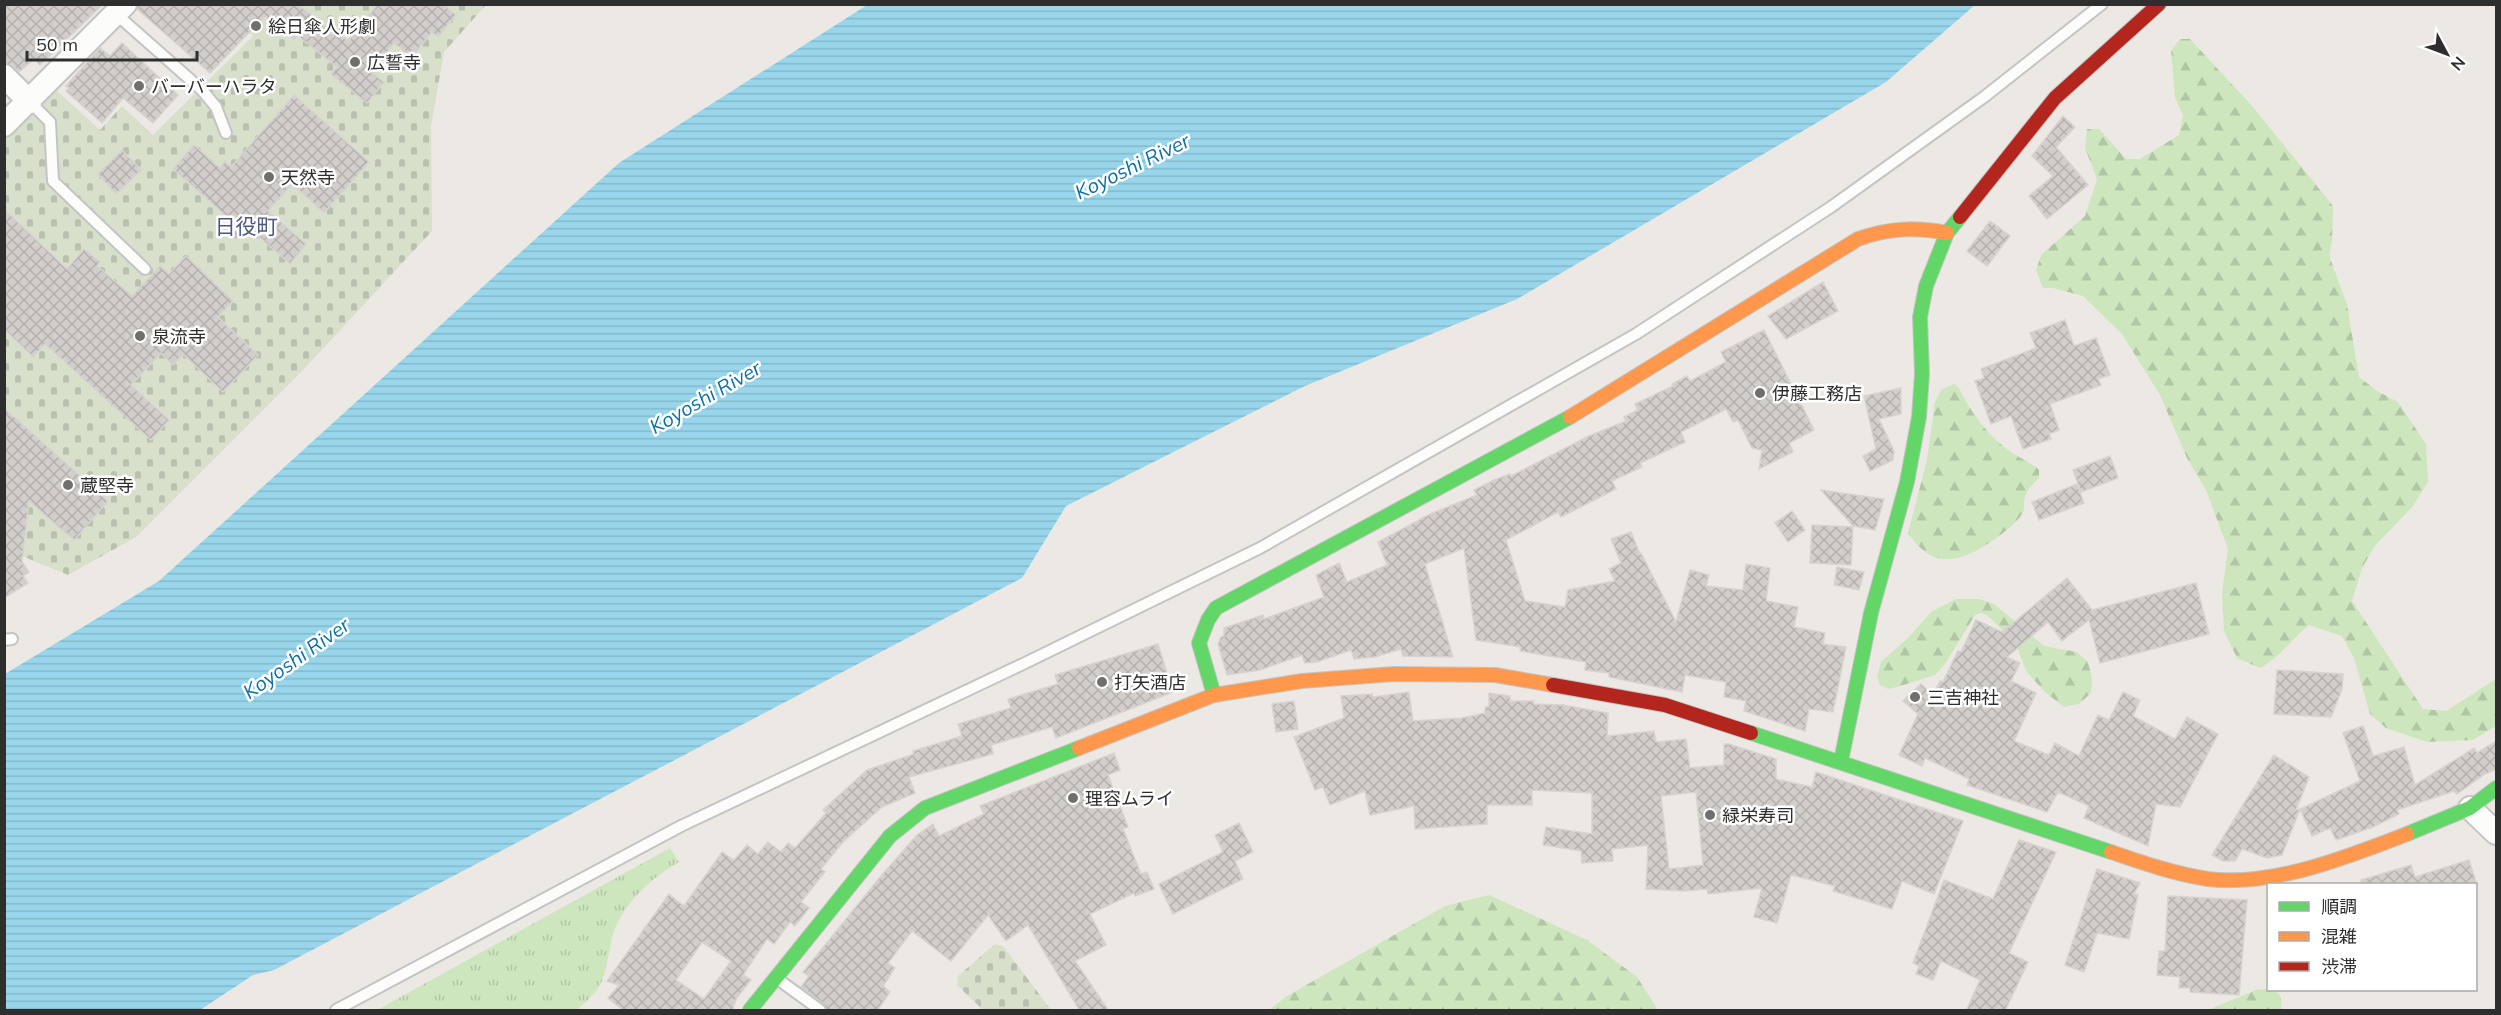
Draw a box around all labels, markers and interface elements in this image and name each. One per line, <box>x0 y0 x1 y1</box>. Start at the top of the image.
place label: 絵日傘人形劇 <box>268 15 376 38</box>
marker: 絵日傘人形劇 <box>249 19 263 33</box>
scale bar <box>27 24 196 62</box>
north arrow <box>2417 24 2477 84</box>
text: 50 m <box>36 33 78 56</box>
place label: 広誓寺 <box>367 51 421 74</box>
text: N <box>2447 53 2470 75</box>
marker: 広誓寺 <box>348 55 362 69</box>
place label: バーバーハラタ <box>151 75 276 98</box>
marker: バーバーハラタ <box>132 79 146 93</box>
water label: Koyoshi River <box>1071 127 1194 205</box>
place label: 天然寺 <box>281 166 335 189</box>
marker: 天然寺 <box>262 170 276 184</box>
district label: 日役町 <box>215 213 278 239</box>
place label: 泉流寺 <box>152 325 206 348</box>
marker: 泉流寺 <box>133 329 147 343</box>
water label: Koyoshi River <box>645 355 766 439</box>
place label: 伊藤工務店 <box>1772 382 1862 405</box>
marker: 伊藤工務店 <box>1753 386 1767 400</box>
place label: 蔵堅寺 <box>80 474 134 497</box>
marker: 蔵堅寺 <box>61 478 75 492</box>
water label: Koyoshi River <box>238 612 355 704</box>
place label: 打矢酒店 <box>1114 671 1186 694</box>
marker: 打矢酒店 <box>1095 675 1109 689</box>
place label: 三吉神社 <box>1927 686 1999 709</box>
marker: 三吉神社 <box>1908 690 1922 704</box>
place label: 理容ムライ <box>1085 787 1174 810</box>
marker: 理容ムライ <box>1066 791 1080 805</box>
place label: 緑栄寿司 <box>1722 804 1794 827</box>
marker: 緑栄寿司 <box>1703 808 1717 822</box>
legend <box>2267 883 2477 991</box>
text: 順調 <box>2321 895 2357 918</box>
text: 混雑 <box>2321 925 2357 948</box>
text: 渋滞 <box>2321 955 2357 978</box>

